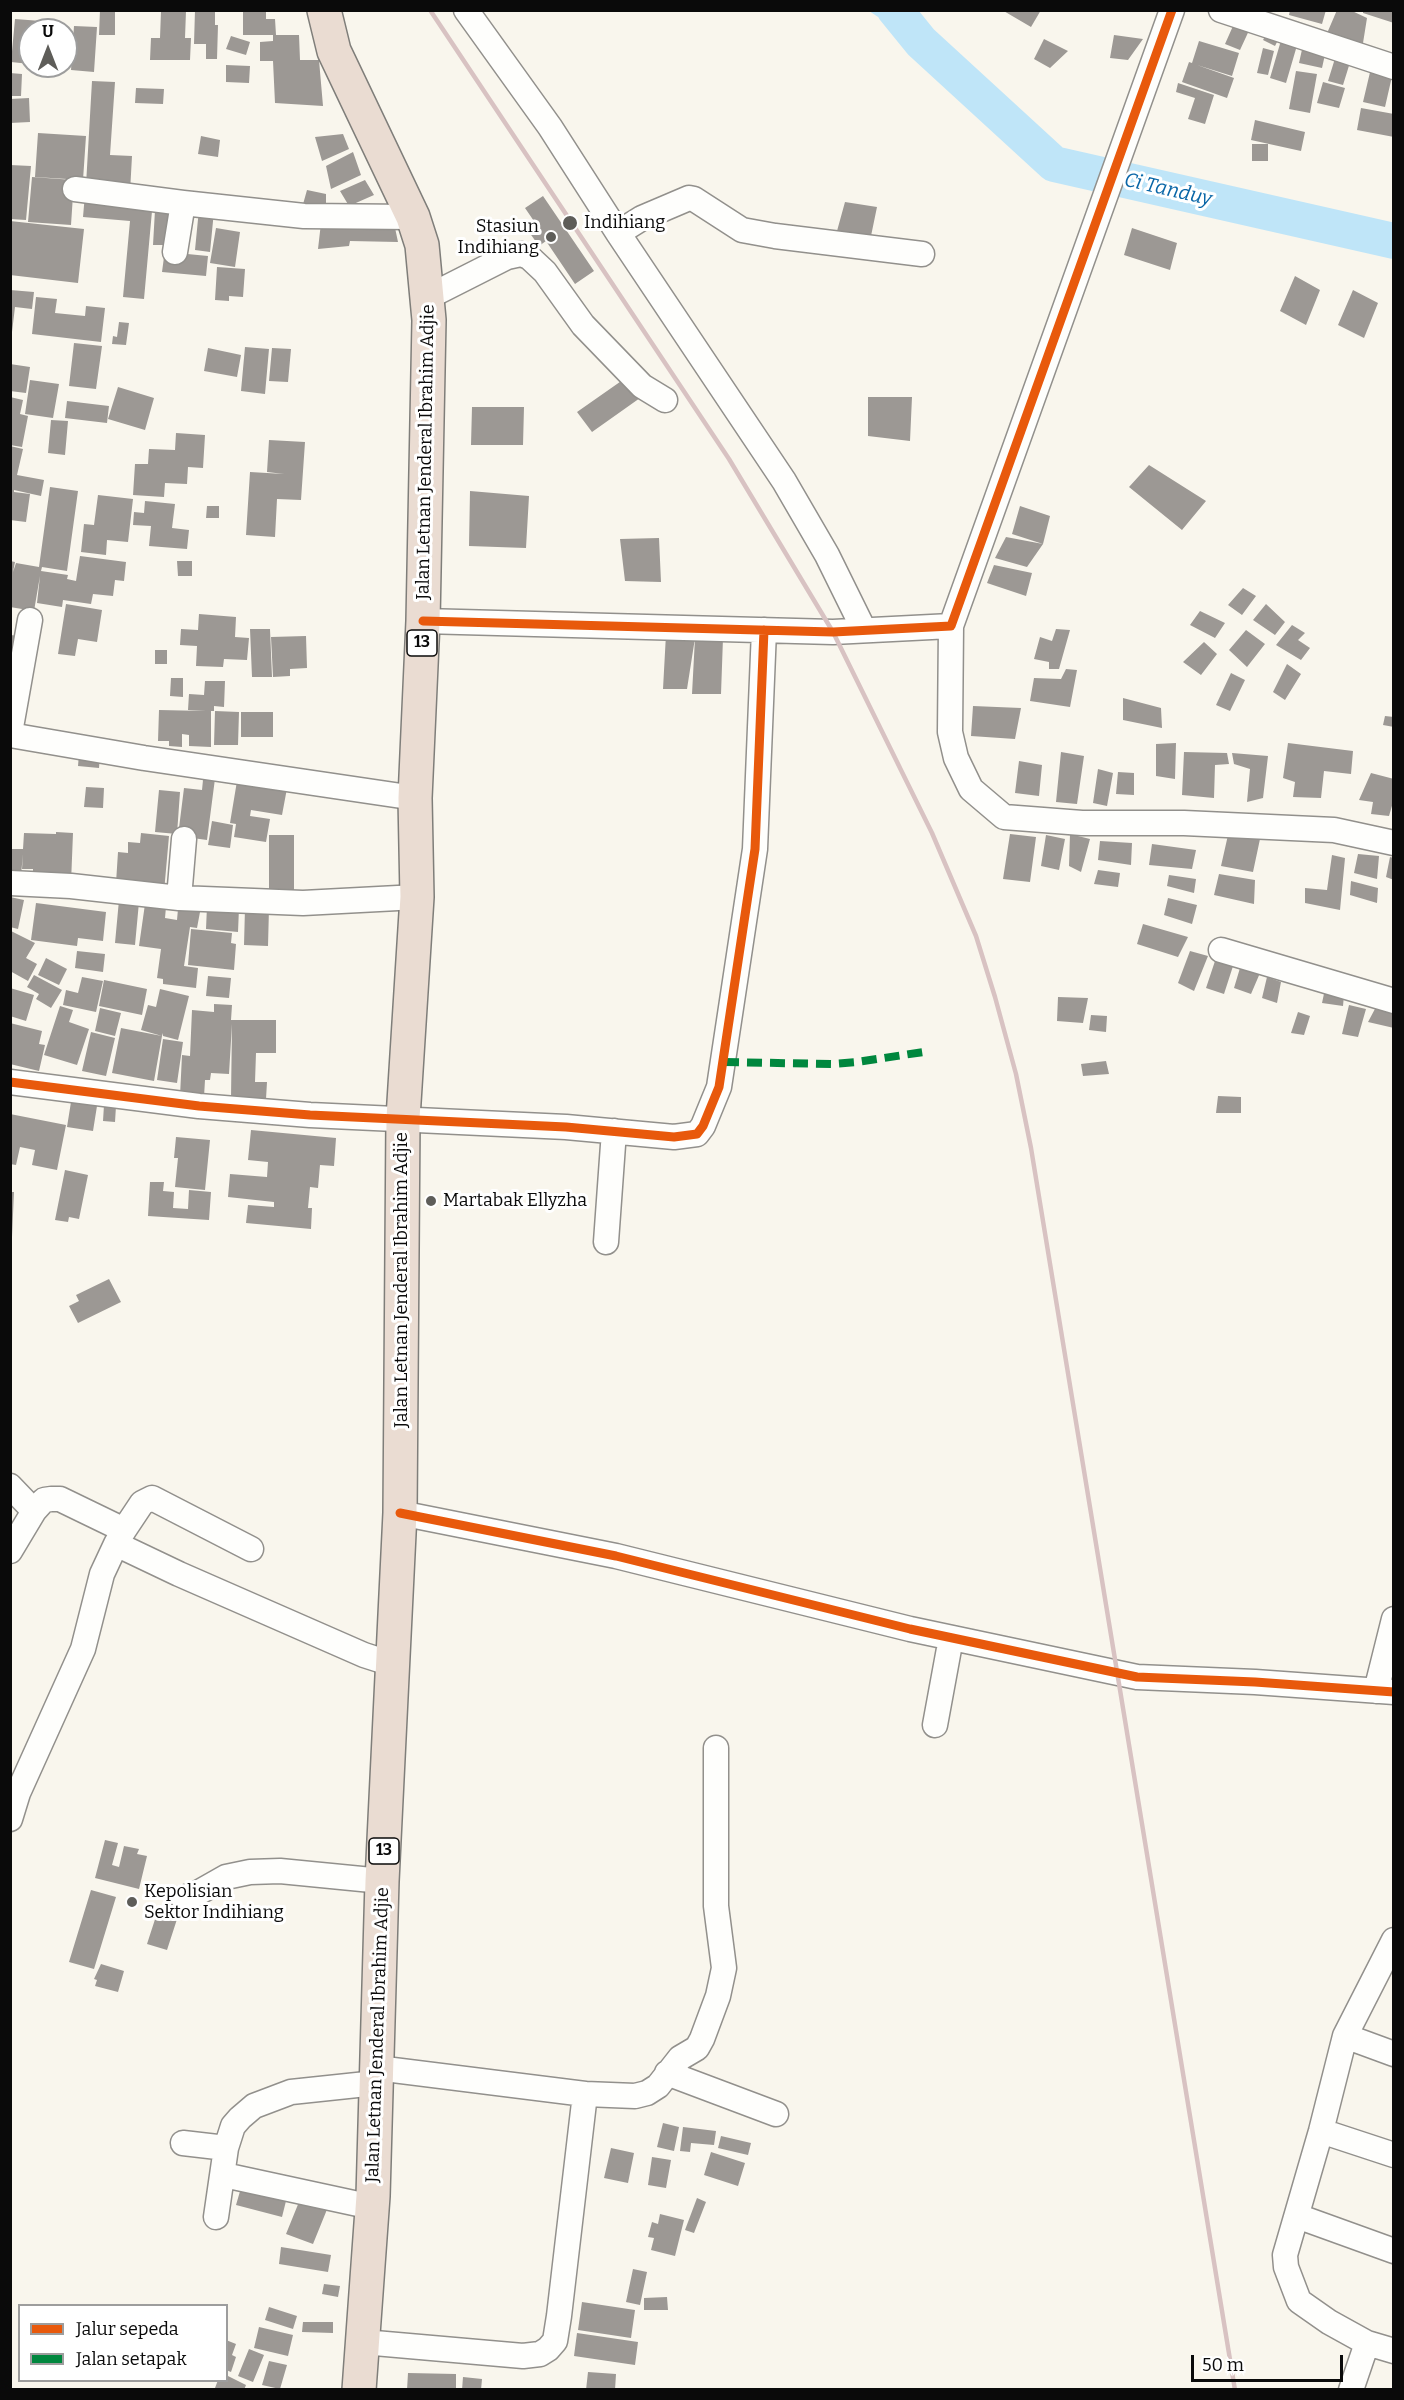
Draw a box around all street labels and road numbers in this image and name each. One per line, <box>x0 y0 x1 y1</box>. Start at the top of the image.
street label: Jalan Letnan Jenderal Ibrahim Adjie <box>413 304 439 600</box>
road number: 13 <box>407 630 437 656</box>
street label: Jalan Letnan Jenderal Ibrahim Adjie <box>391 1132 413 1428</box>
road number: 13 <box>369 1838 399 1864</box>
street label: Jalan Letnan Jenderal Ibrahim Adjie <box>362 1887 394 2183</box>

